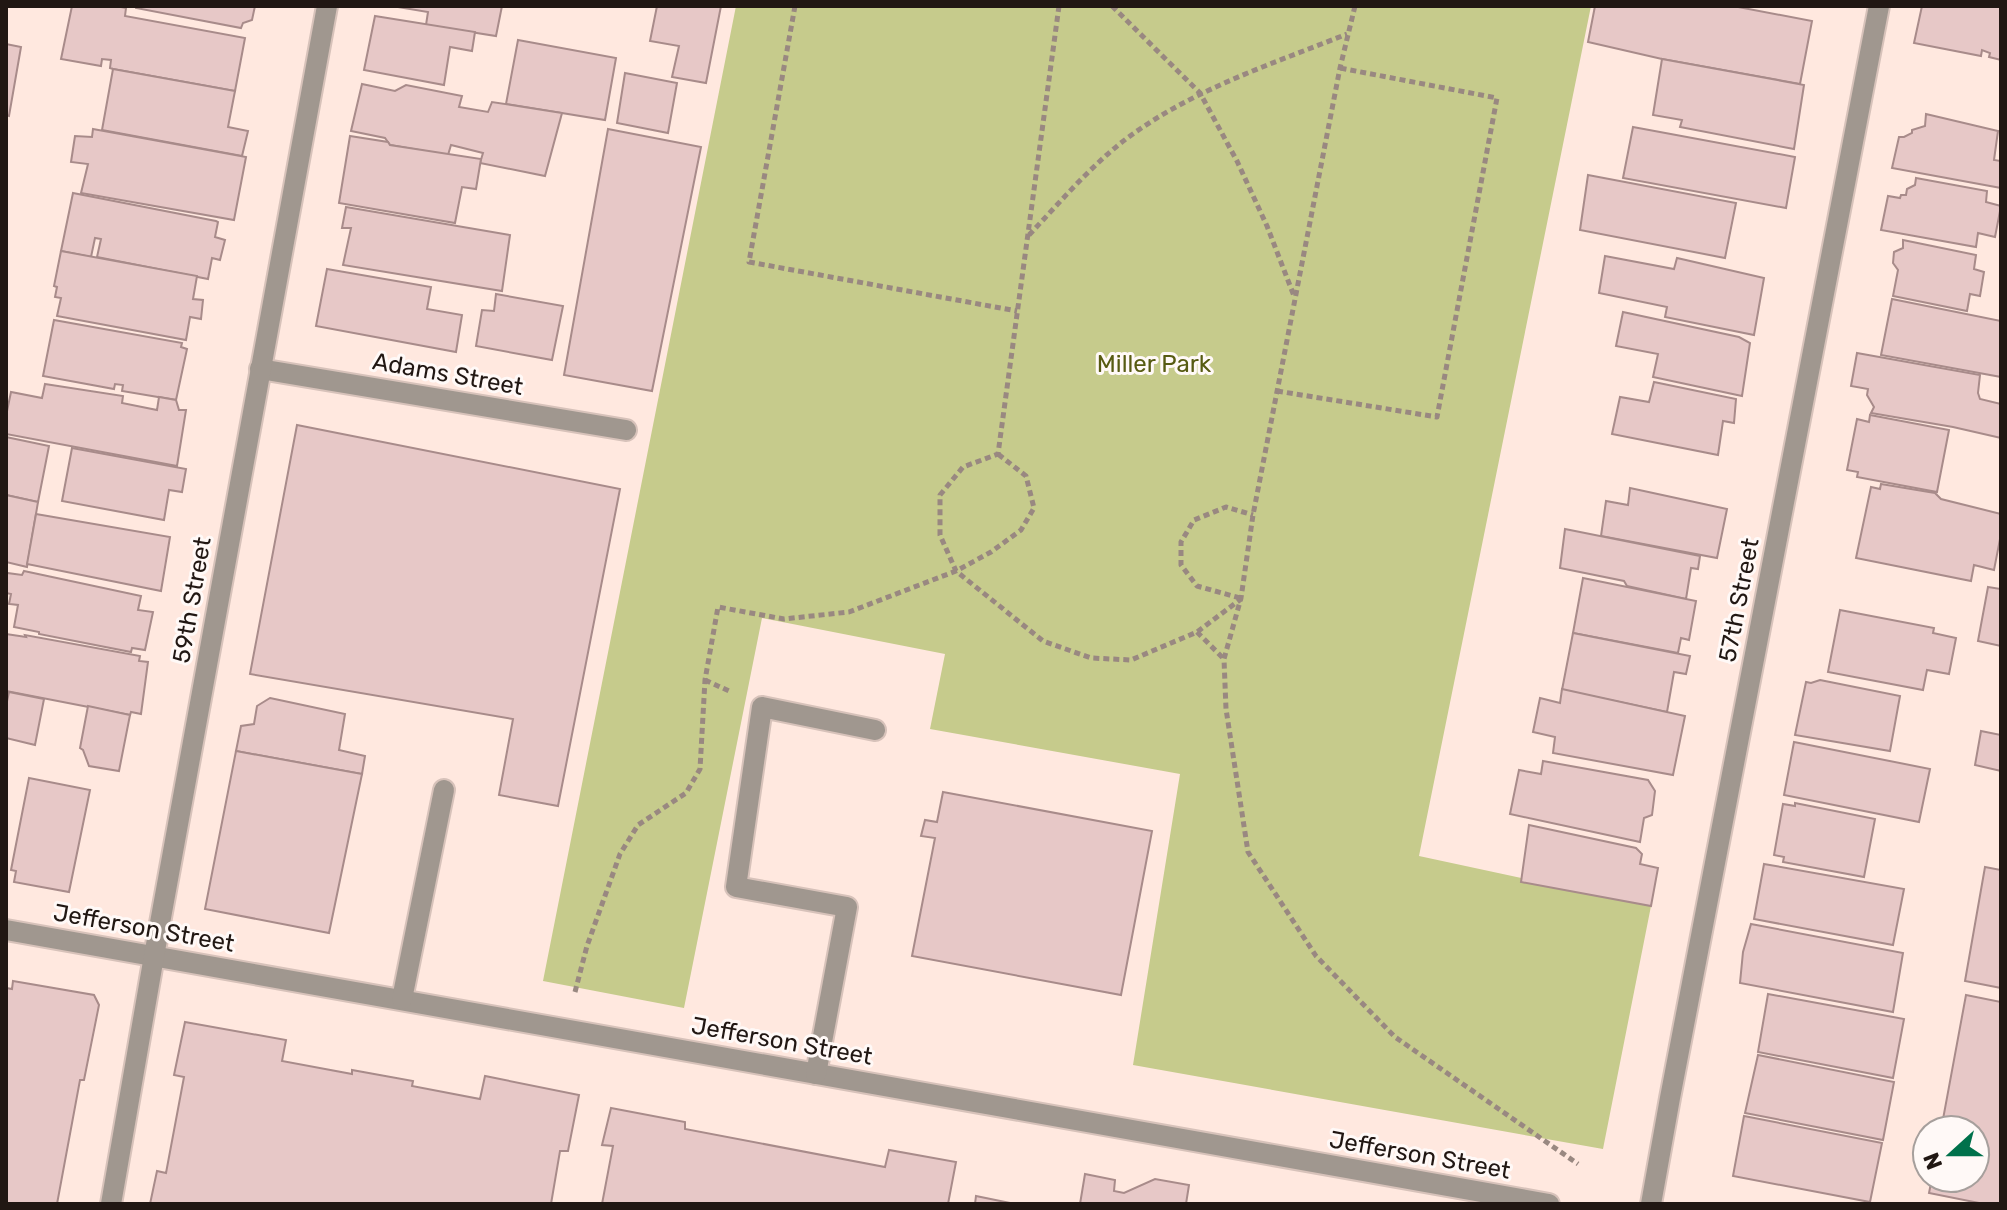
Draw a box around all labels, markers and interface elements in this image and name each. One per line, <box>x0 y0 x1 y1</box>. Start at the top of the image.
street label: Adams Street <box>371 347 525 401</box>
park label: Miller Park <box>1097 350 1212 378</box>
street label: 59th Street <box>167 535 217 665</box>
street label: 57th Street <box>1713 536 1765 664</box>
street label: Jefferson Street <box>51 898 237 958</box>
street label: Jefferson Street <box>689 1011 875 1071</box>
north arrow <box>1911 1114 1991 1194</box>
street label: Jefferson Street <box>1327 1125 1513 1185</box>
text: N <box>1917 1149 1948 1173</box>

